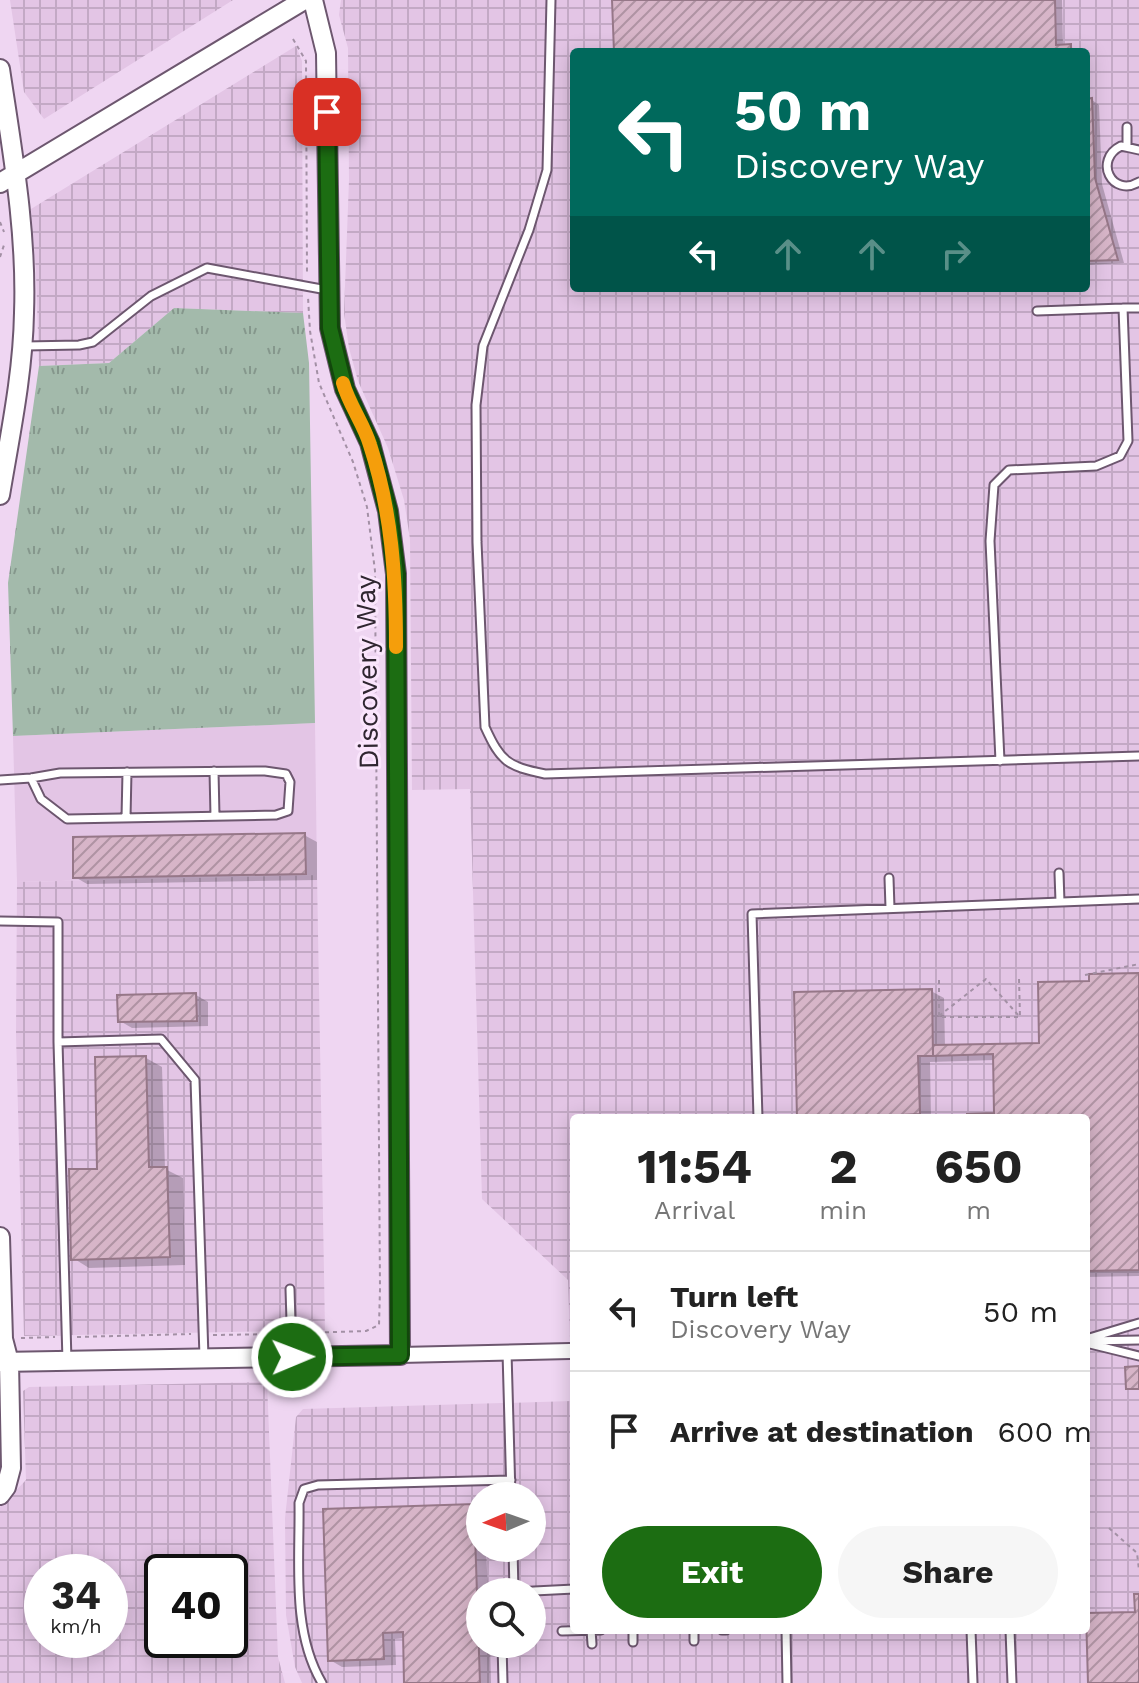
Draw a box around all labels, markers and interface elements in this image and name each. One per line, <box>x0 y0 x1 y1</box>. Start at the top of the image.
pin <box>293 78 361 146</box>
text: 50 m <box>734 78 871 144</box>
icon: left <box>602 80 706 184</box>
icon: arrive <box>305 90 349 134</box>
text: Discovery Way <box>734 145 984 187</box>
icon: left <box>682 232 726 276</box>
icon: ahead <box>766 232 810 276</box>
icon: ahead <box>850 232 894 276</box>
icon: right <box>934 232 978 276</box>
street label: Discovery Way <box>349 574 385 770</box>
text: 11:54 <box>637 1138 752 1195</box>
text: 2 <box>829 1138 857 1195</box>
text: 650 <box>934 1138 1023 1195</box>
text: Arrival <box>654 1195 735 1225</box>
text: min <box>819 1195 867 1225</box>
text: m <box>966 1195 991 1225</box>
text: Turn left <box>670 1279 798 1314</box>
icon: left <box>602 1289 646 1333</box>
text: 50 m <box>983 1294 1058 1329</box>
text: Discovery Way <box>670 1314 851 1344</box>
position arrow <box>250 1315 334 1399</box>
icon: arrive <box>602 1409 646 1453</box>
text: Arrive at destination <box>670 1414 974 1449</box>
text: 600 m <box>998 1414 1092 1449</box>
north arrow <box>466 1482 546 1562</box>
map controls <box>466 1482 546 1658</box>
button: Exit <box>602 1526 822 1618</box>
button: Share <box>838 1526 1058 1618</box>
speed limit sign: 40 <box>144 1554 248 1658</box>
text: 34 <box>51 1572 101 1619</box>
button: search <box>466 1578 546 1658</box>
text: km/h <box>50 1614 102 1638</box>

